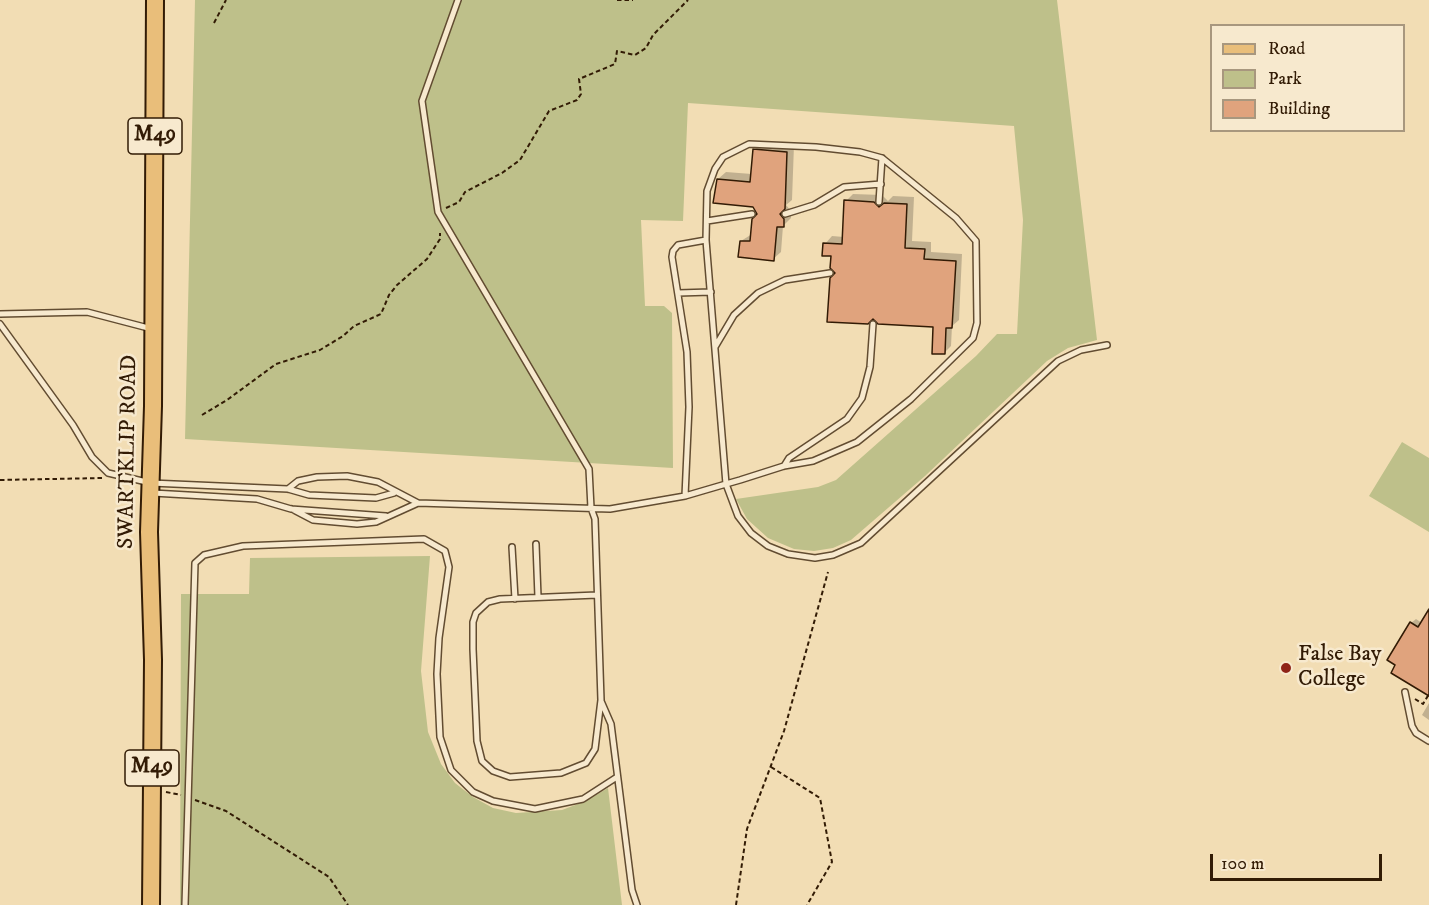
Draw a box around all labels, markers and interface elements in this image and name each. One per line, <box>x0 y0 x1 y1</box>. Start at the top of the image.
legend <box>1210 24 1405 132</box>
text: Road <box>1268 38 1305 60</box>
text: Park <box>1268 68 1302 90</box>
text: Building <box>1268 98 1330 120</box>
road number: M49 <box>128 118 182 154</box>
street label: SWARTKLIP ROAD <box>114 355 144 549</box>
place label: False Bay College <box>1298 642 1382 694</box>
marker: False Bay College <box>1279 661 1293 675</box>
road number: M49 <box>125 750 179 786</box>
scale bar <box>1213 842 1386 880</box>
text: 100 m <box>1221 853 1264 875</box>

